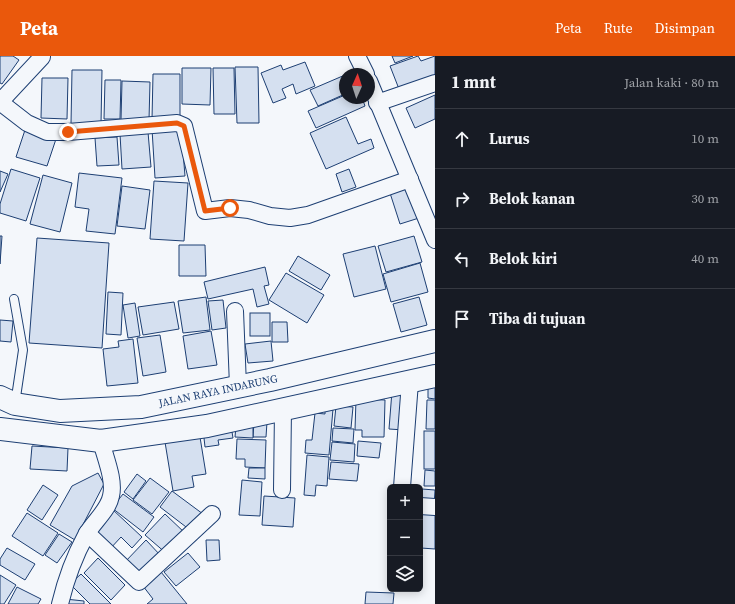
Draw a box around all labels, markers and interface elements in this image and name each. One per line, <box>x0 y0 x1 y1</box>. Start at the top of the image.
text: Peta <box>20 15 58 41</box>
text: Peta <box>555 18 582 38</box>
text: Rute <box>604 18 633 38</box>
text: Disimpan <box>655 18 715 38</box>
north arrow <box>339 68 375 104</box>
text: 1 mnt <box>451 70 496 94</box>
text: Jalan kaki · 80 m <box>624 74 719 91</box>
route end <box>59 123 77 141</box>
icon: ahead <box>451 128 473 150</box>
text: Lurus <box>489 128 530 149</box>
text: 10 m <box>691 130 719 147</box>
icon: right <box>451 188 473 210</box>
text: Belok kanan <box>489 188 575 209</box>
text: 30 m <box>691 190 719 207</box>
route start <box>221 199 239 217</box>
icon: left <box>451 248 473 270</box>
text: Belok kiri <box>489 248 557 269</box>
text: 40 m <box>691 250 719 267</box>
icon: arrive <box>451 308 473 330</box>
text: Tiba di tujuan <box>489 308 585 329</box>
street label: JALAN RAYA INDARUNG <box>156 371 279 411</box>
map controls <box>387 484 423 592</box>
button: + <box>387 484 423 520</box>
button: − <box>387 520 423 556</box>
button: layers <box>387 556 423 592</box>

